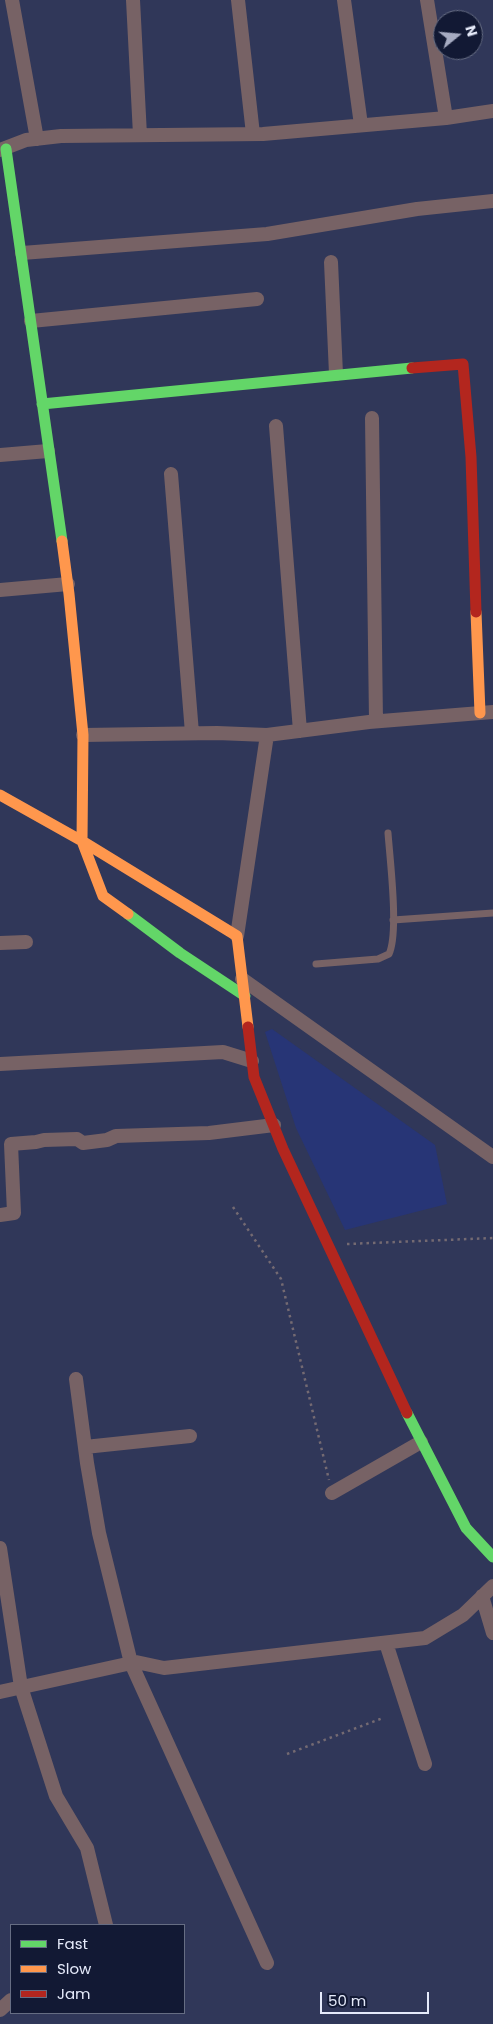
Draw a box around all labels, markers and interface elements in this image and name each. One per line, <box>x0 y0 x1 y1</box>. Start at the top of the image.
north arrow <box>433 10 483 60</box>
text: N <box>460 23 482 39</box>
legend <box>10 1924 185 2014</box>
text: Fast <box>57 1933 88 1954</box>
text: Slow <box>57 1958 91 1979</box>
scale bar <box>323 1982 432 2014</box>
text: Jam <box>57 1983 91 2004</box>
text: 50 m <box>328 1990 366 2011</box>

